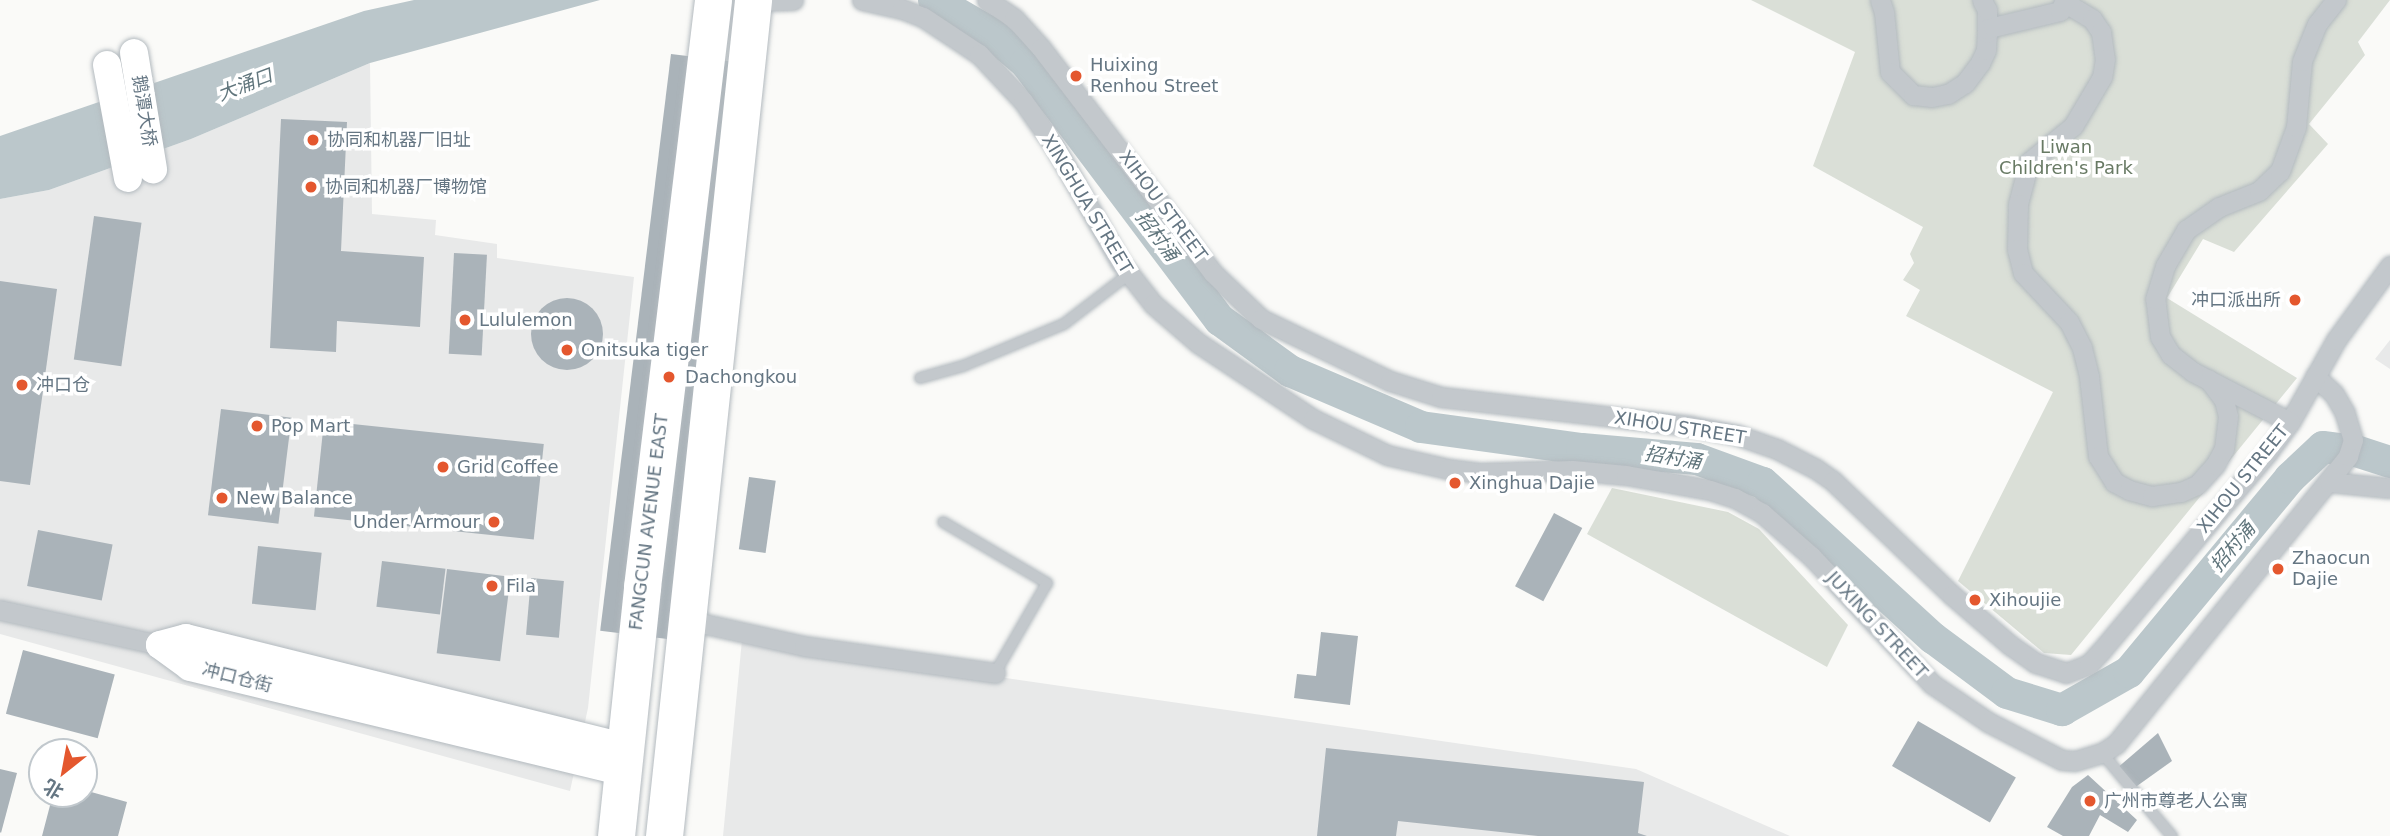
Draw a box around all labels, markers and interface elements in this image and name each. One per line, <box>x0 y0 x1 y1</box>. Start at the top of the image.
place label: Huixing Renhou Street <box>1090 55 1218 98</box>
water label: 大涌口 <box>214 64 276 106</box>
marker: Huixing Renhou Street <box>1068 68 1084 84</box>
street label: 鹅潭大桥 <box>128 74 160 148</box>
place label: 协同和机器厂旧址 <box>327 129 471 151</box>
street label: XINGHUA STREET <box>1037 131 1137 277</box>
marker: 协同和机器厂旧址 <box>305 132 321 148</box>
park label: Liwan Children's Park <box>1999 137 2133 180</box>
street label: XIHOU STREET <box>1114 146 1212 266</box>
place label: 协同和机器厂博物馆 <box>325 176 487 198</box>
marker: 协同和机器厂博物馆 <box>303 179 319 195</box>
water label: 招村涌 <box>1131 206 1183 266</box>
place label: 冲口派出所 <box>2191 289 2281 311</box>
marker: 冲口派出所 <box>2287 292 2303 308</box>
place label: Lululemon <box>479 309 573 331</box>
marker: Lululemon <box>457 312 473 328</box>
place label: Onitsuka tiger <box>581 339 708 361</box>
marker: Onitsuka tiger <box>559 342 575 358</box>
place label: Dachongkou <box>685 366 797 388</box>
marker: Dachongkou <box>659 367 679 387</box>
place label: 冲口仓 <box>36 374 90 396</box>
marker: 冲口仓 <box>14 377 30 393</box>
street label: XIHOU STREET <box>1613 407 1747 449</box>
street label: FANGCUN AVENUE EAST <box>625 412 673 632</box>
place label: Pop Mart <box>271 415 350 437</box>
marker: Pop Mart <box>249 418 265 434</box>
street label: XIHOU STREET <box>2193 421 2293 537</box>
water label: 招村涌 <box>1643 442 1703 474</box>
place label: Grid Coffee <box>457 456 559 478</box>
marker: Grid Coffee <box>435 459 451 475</box>
place label: Xinghua Dajie <box>1469 472 1595 494</box>
marker: Xinghua Dajie <box>1447 475 1463 491</box>
place label: New Balance <box>236 487 353 509</box>
marker: New Balance <box>214 490 230 506</box>
place label: Under Armour <box>353 511 480 533</box>
marker: Under Armour <box>486 514 502 530</box>
water label: 招村涌 <box>2206 518 2260 576</box>
place label: Zhaocun Dajie <box>2292 548 2370 590</box>
marker: Zhaocun Dajie <box>2270 561 2286 577</box>
street label: JUXING STREET <box>1822 567 1932 683</box>
place label: Fila <box>506 575 536 597</box>
marker: Fila <box>484 578 500 594</box>
place label: Xihoujie <box>1989 589 2061 611</box>
marker: Xihoujie <box>1967 592 1983 608</box>
street label: 冲口仓街 <box>199 659 275 697</box>
north arrow <box>28 738 98 808</box>
text: 北 <box>39 775 67 804</box>
place label: 广州市尊老人公寓 <box>2104 790 2248 812</box>
marker: 广州市尊老人公寓 <box>2082 793 2098 809</box>

